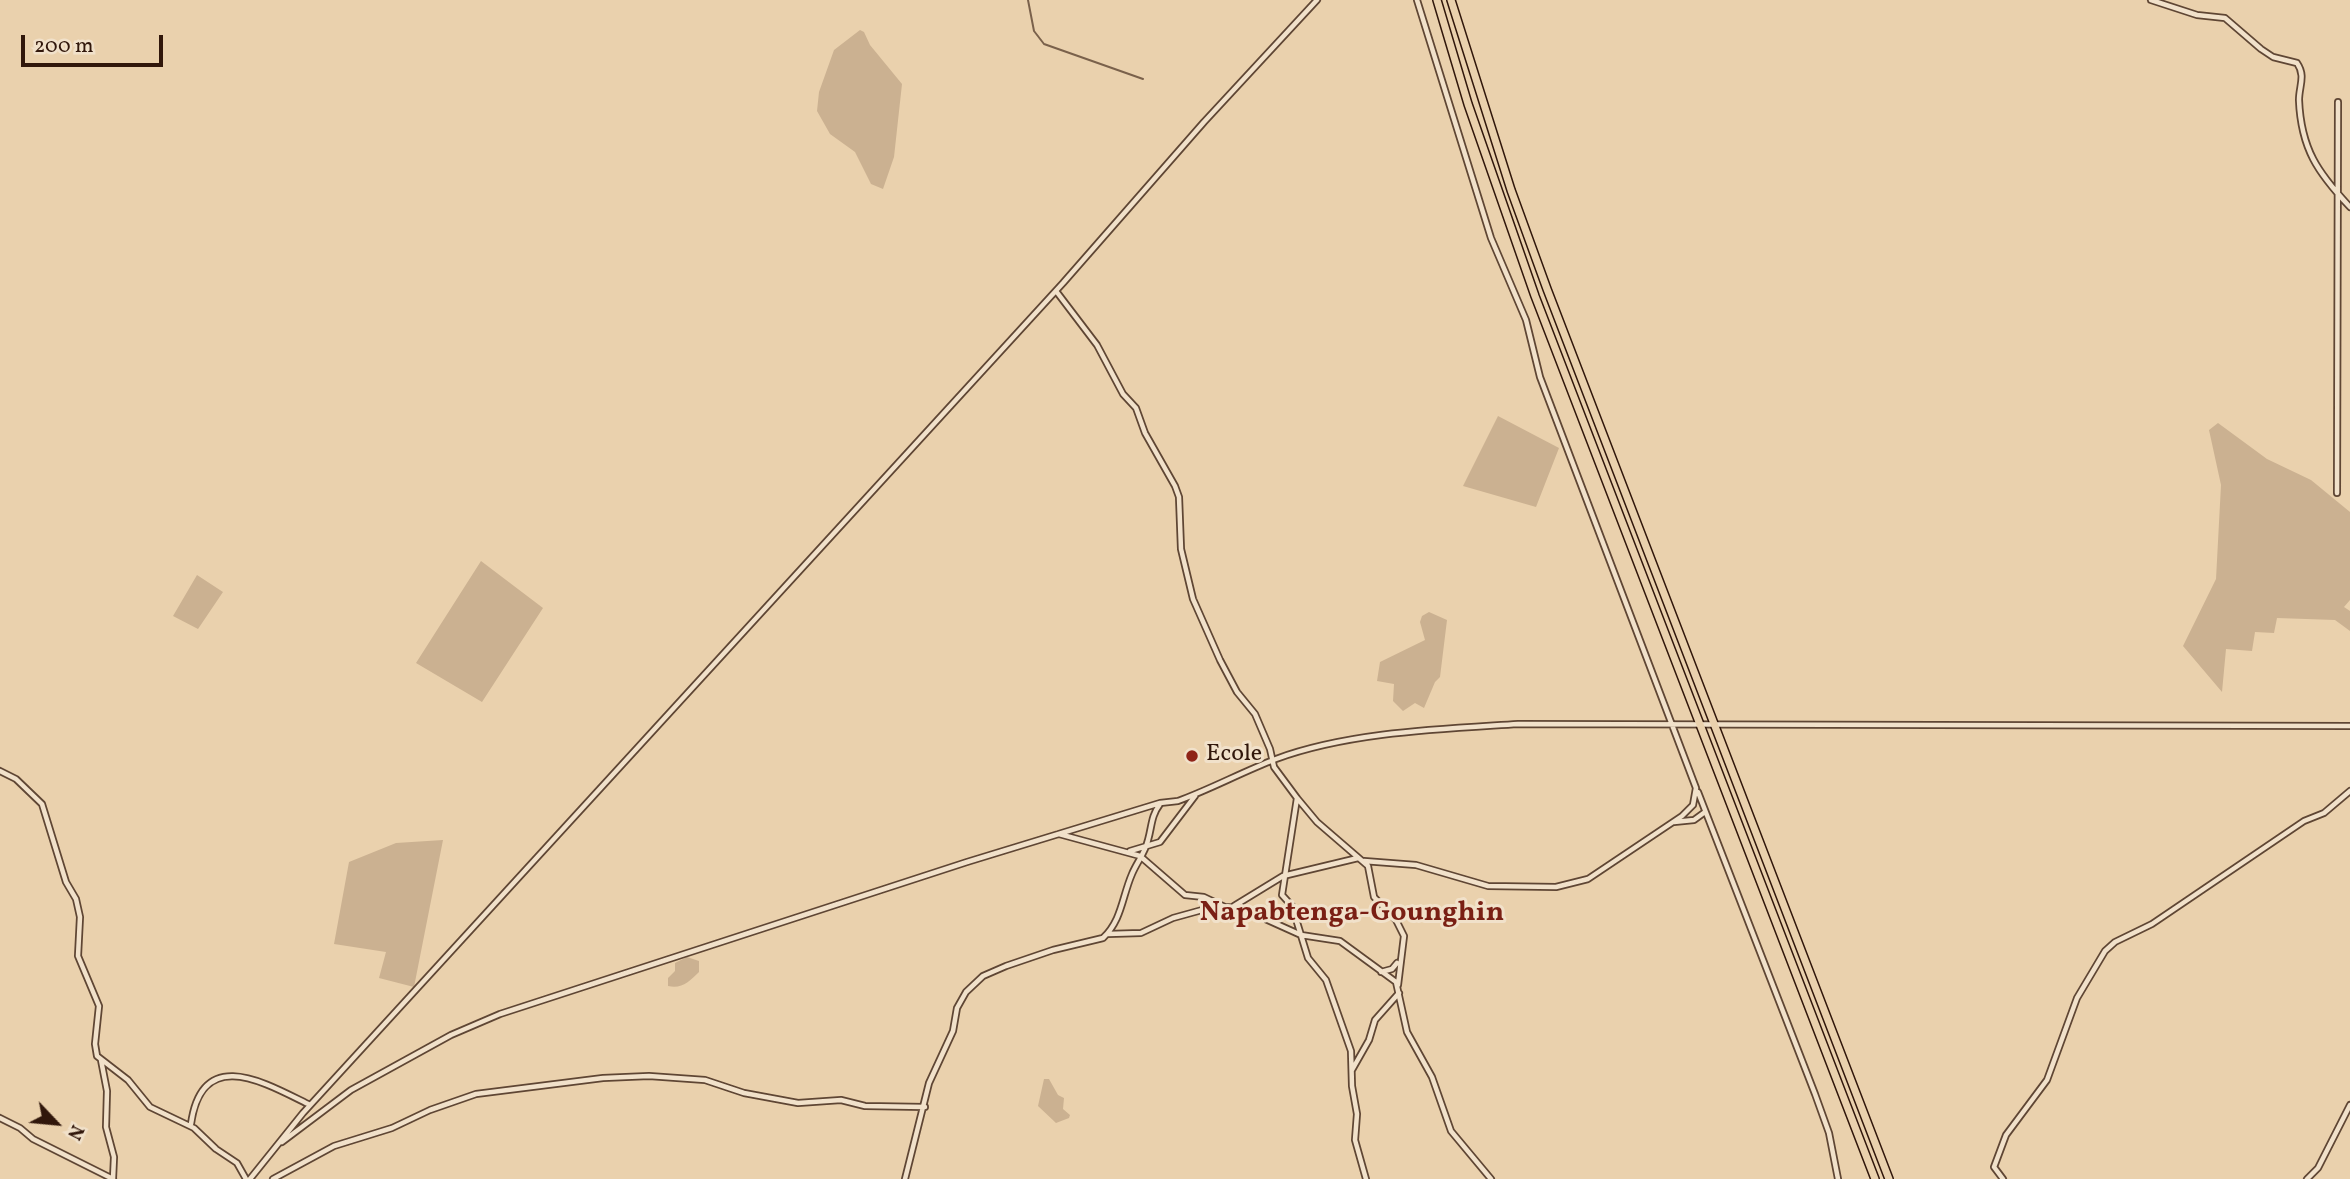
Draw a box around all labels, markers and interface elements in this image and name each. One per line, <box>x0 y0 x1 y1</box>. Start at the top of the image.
scale bar <box>24 21 166 65</box>
text: 200 m <box>34 32 94 61</box>
place label: Ecole <box>1206 742 1262 770</box>
marker: Ecole <box>1184 748 1200 764</box>
district label: Napabtenga-Gounghin <box>1200 898 1504 932</box>
north arrow <box>21 1088 91 1158</box>
text: N <box>60 1120 90 1144</box>

